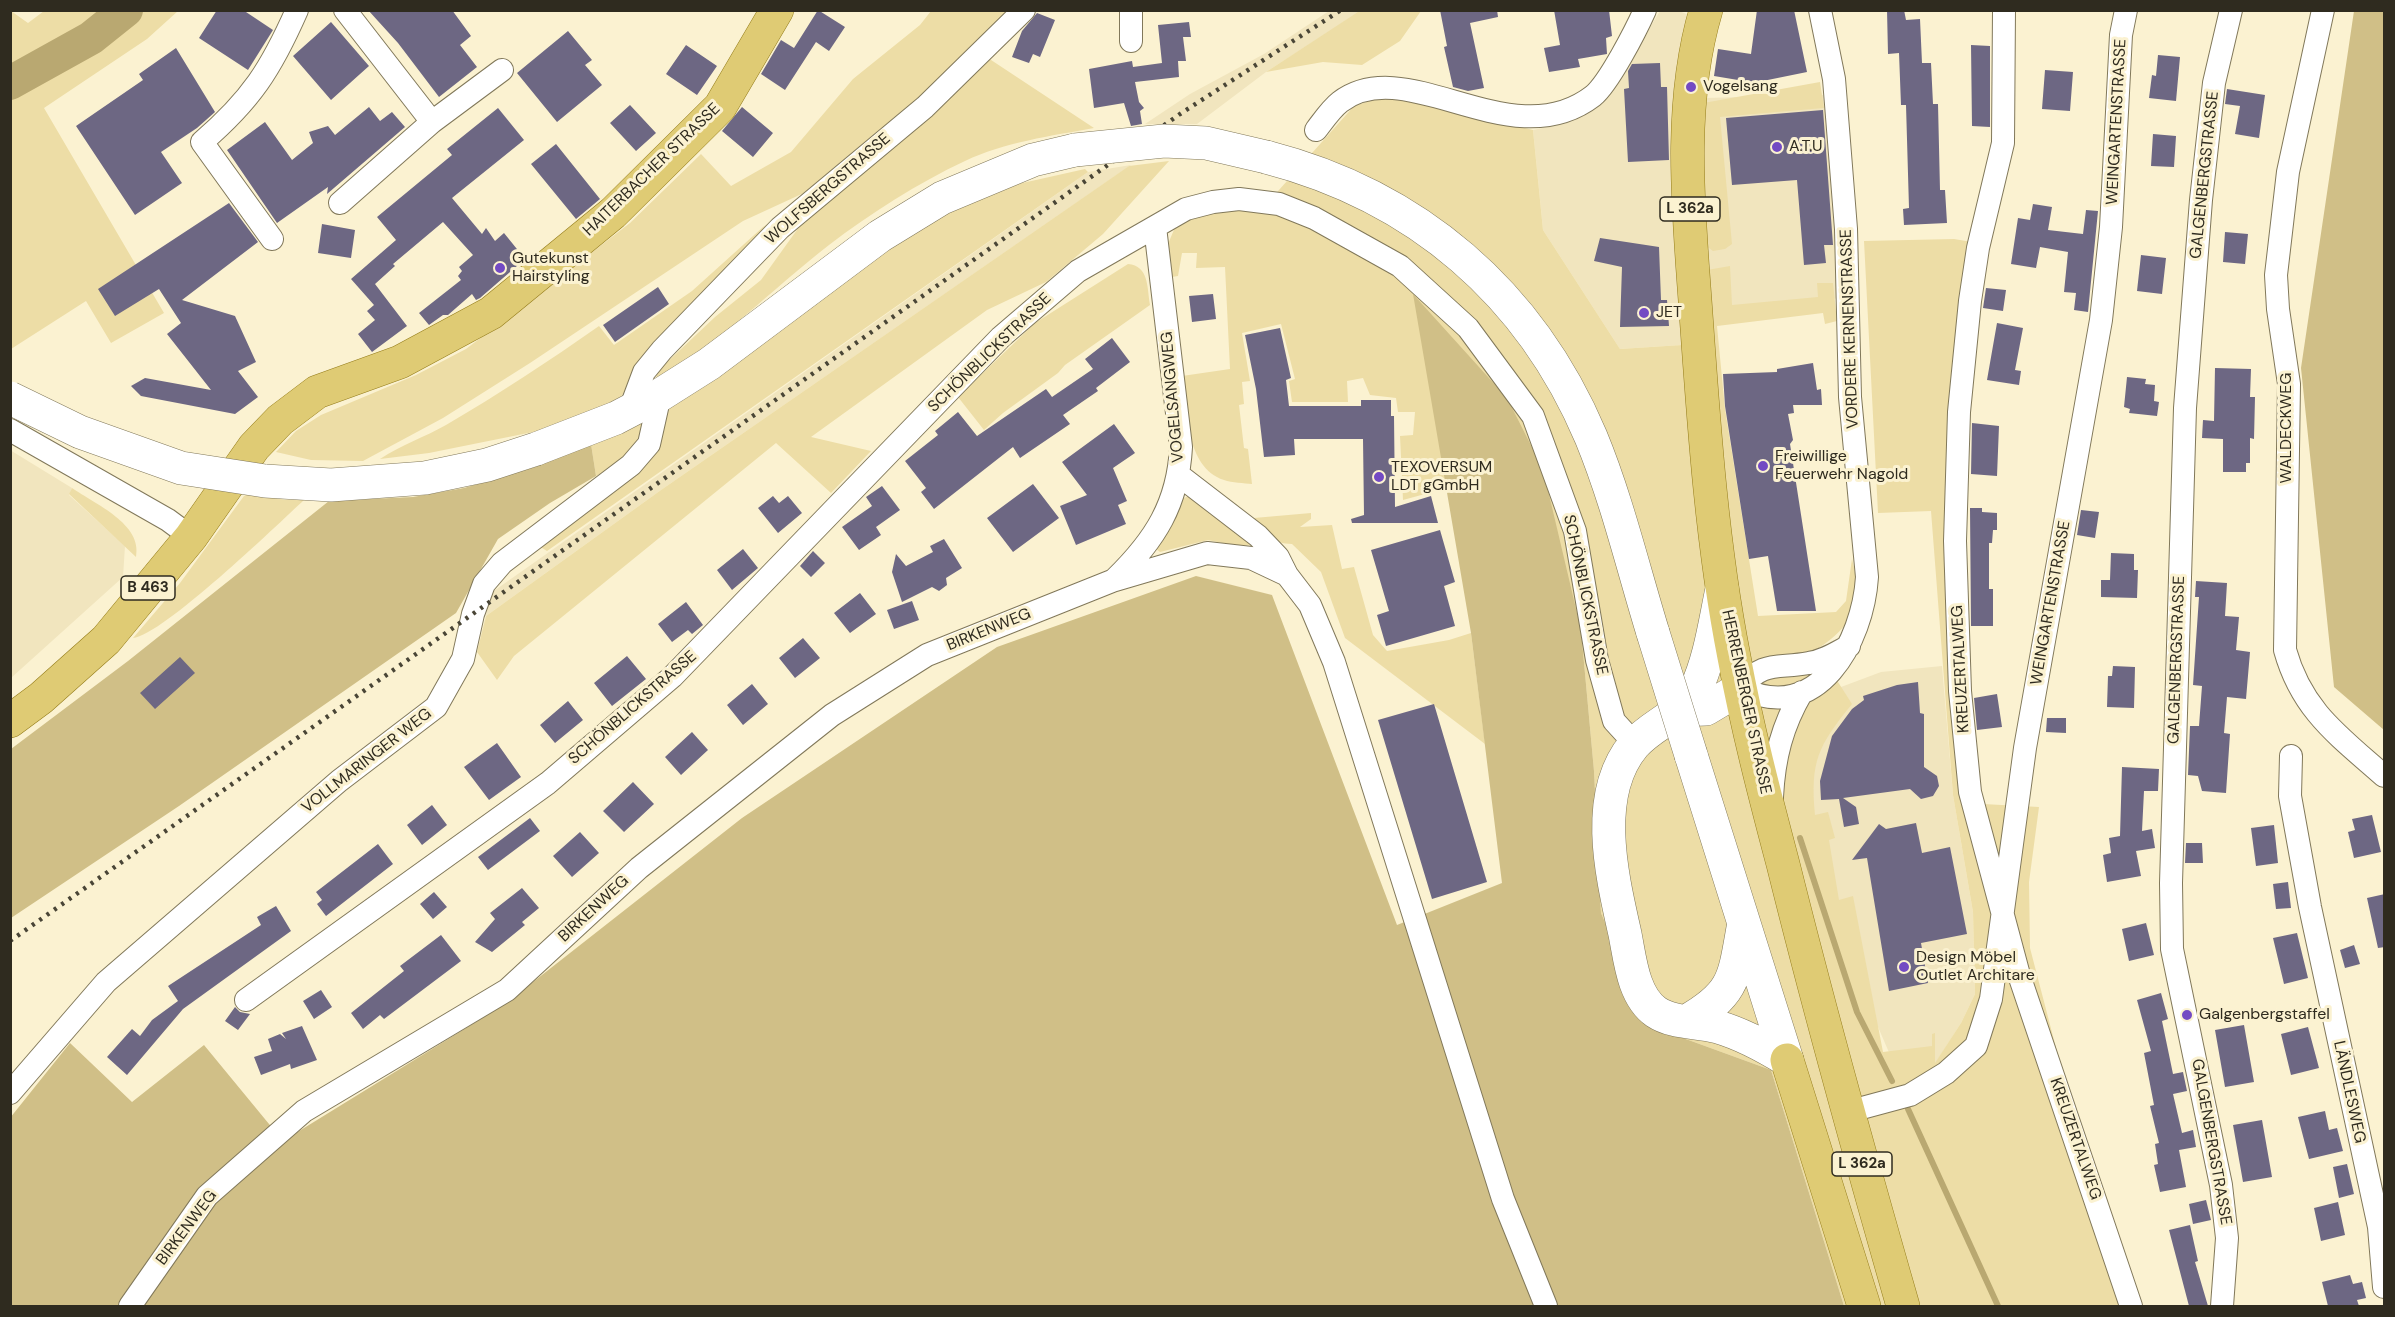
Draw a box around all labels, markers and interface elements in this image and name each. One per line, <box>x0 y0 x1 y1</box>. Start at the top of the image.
street label: WEINGARTENSTRASSE <box>2103 38 2131 206</box>
place label: Vogelsang <box>1703 77 1778 97</box>
marker: Vogelsang <box>1684 80 1698 94</box>
street label: GALGENBERGSTRASSE <box>2187 90 2223 260</box>
street label: HAITERBACHER STRASSE <box>579 99 725 241</box>
street label: WOLFSBERGSTRASSE <box>761 129 895 249</box>
place label: A.T.U <box>1789 137 1823 157</box>
marker: A.T.U <box>1770 140 1784 154</box>
road number: L 362a <box>1660 197 1720 221</box>
street label: VORDERE KERNENSTRASSE <box>1837 229 1863 429</box>
place label: Gutekunst Hairstyling <box>512 249 590 287</box>
marker: Gutekunst Hairstyling <box>493 261 507 275</box>
street label: SCHÖNBLICKSTRASSE <box>925 289 1055 417</box>
place label: JET <box>1656 303 1682 323</box>
marker: JET <box>1637 306 1651 320</box>
street label: VOGELSANGWEG <box>1158 331 1188 463</box>
street label: WALDECKWEG <box>2277 373 2297 483</box>
place label: Freiwillige Feuerwehr Nagold <box>1775 447 1908 485</box>
place label: TEXOVERSUM LDT gGmbH <box>1391 458 1492 496</box>
marker: Freiwillige Feuerwehr Nagold <box>1756 459 1770 473</box>
marker: TEXOVERSUM LDT gGmbH <box>1372 470 1386 484</box>
street label: SCHÖNBLICKSTRASSE <box>1559 513 1611 677</box>
street label: WEINGARTENSTRASSE <box>2027 519 2075 687</box>
road number: B 463 <box>121 576 175 600</box>
street label: GALGENBERGSTRASSE <box>2164 576 2190 744</box>
street label: BIRKENWEG <box>944 604 1034 656</box>
street label: KREUZERTALWEG <box>1948 605 1974 733</box>
street label: HERRENBERGER STRASSE <box>1717 608 1775 796</box>
street label: SCHÖNBLICKSTRASSE <box>565 647 701 769</box>
street label: VOLLMARINGER WEG <box>298 704 436 818</box>
street label: BIRKENWEG <box>555 872 633 946</box>
place label: Design Möbel Outlet Architare <box>1916 948 2035 986</box>
marker: Design Möbel Outlet Architare <box>1897 960 1911 974</box>
place label: Galgenbergstaffel <box>2199 1005 2330 1025</box>
marker: Galgenbergstaffel <box>2180 1008 2194 1022</box>
street label: LÄNDLESWEG <box>2329 1039 2369 1145</box>
street label: GALGENBERGSTRASSE <box>2187 1057 2235 1227</box>
street label: KREUZERTALWEG <box>2045 1075 2105 1203</box>
road number: L 362a <box>1832 1152 1892 1176</box>
street label: BIRKENWEG <box>153 1187 221 1269</box>

